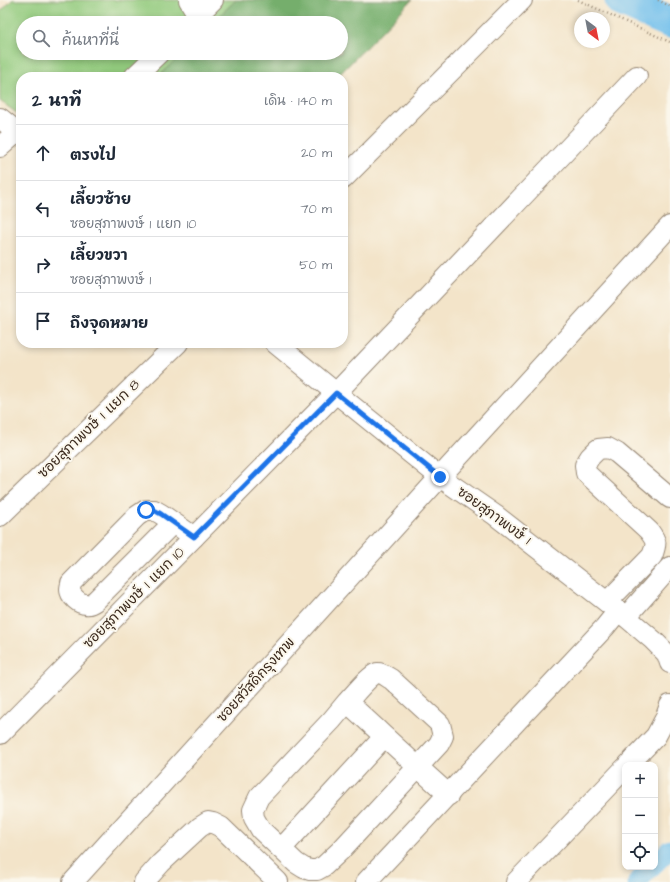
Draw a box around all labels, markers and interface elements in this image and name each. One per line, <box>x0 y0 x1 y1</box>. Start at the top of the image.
north arrow <box>574 12 610 48</box>
search box <box>16 16 348 60</box>
icon: search <box>30 27 52 49</box>
text: ค้นหาที่นี่ <box>62 30 119 51</box>
text: 2 นาที <box>32 89 81 113</box>
text: เดิน · 140 m <box>264 92 332 110</box>
icon: ahead <box>32 142 54 164</box>
text: 20 m <box>301 144 332 162</box>
text: ตรงไป <box>70 145 116 166</box>
text: เลี้ยวซ้าย <box>70 189 131 210</box>
icon: left <box>32 198 54 220</box>
text: 70 m <box>300 200 332 218</box>
text: ซอยสุภาพงษ์ 1 แยก 10 <box>70 215 197 233</box>
text: เลี้ยวขวา <box>70 245 128 266</box>
icon: right <box>32 254 54 276</box>
text: 50 m <box>299 256 332 274</box>
text: ซอยสุภาพงษ์ 1 <box>70 271 151 289</box>
icon: arrive <box>32 310 54 332</box>
text: ถึงจุดหมาย <box>70 313 148 334</box>
street label: ซอยสุภาพงษ์ 1 แยก 8 <box>34 375 144 483</box>
route end <box>431 468 449 486</box>
street label: ซอยสุภาพงษ์ 1 <box>453 482 535 550</box>
route start <box>137 501 155 519</box>
street label: ซอยสุภาพงษ์ 1 แยก 10 <box>79 543 189 653</box>
street label: ซอยสวัสดีกรุงเทพ <box>212 633 300 727</box>
map controls <box>622 762 658 870</box>
button: + <box>622 762 658 798</box>
button: − <box>622 798 658 834</box>
button: locate <box>622 834 658 870</box>

